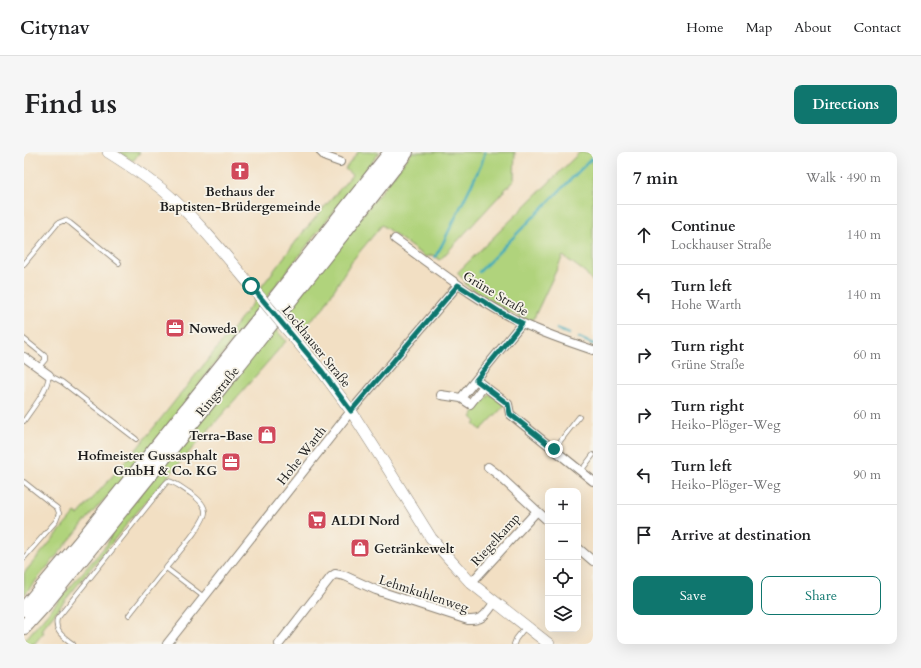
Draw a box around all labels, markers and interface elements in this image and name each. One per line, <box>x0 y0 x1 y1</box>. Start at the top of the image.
text: Citynav <box>20 15 90 41</box>
text: Home <box>686 18 724 37</box>
text: Map <box>746 18 772 37</box>
text: About <box>794 18 831 37</box>
text: Contact <box>853 18 901 37</box>
text: Find us <box>24 85 117 123</box>
button: Directions <box>794 85 897 124</box>
church icon: Bethaus der Baptisten-Brüdergemeinde <box>229 160 251 182</box>
text: 7 min <box>633 167 678 190</box>
text: Walk · 490 m <box>806 169 881 187</box>
place label: Bethaus der Baptisten-Brüdergemeinde <box>159 183 321 216</box>
text: Continue <box>671 216 736 236</box>
icon: ahead <box>633 224 655 246</box>
text: 140 m <box>847 226 881 244</box>
text: Lockhauser Straße <box>671 236 772 254</box>
street label: Grüne Straße <box>459 267 532 321</box>
text: Turn left <box>671 276 732 296</box>
route start <box>242 277 260 295</box>
icon: left <box>633 284 655 306</box>
text: 140 m <box>847 286 881 304</box>
text: Hohe Warth <box>671 296 741 314</box>
street label: Lockhauser Straße <box>278 302 355 392</box>
office icon: Noweda <box>164 317 186 339</box>
place label: Noweda <box>189 320 238 338</box>
text: Turn right <box>671 336 744 356</box>
icon: right <box>633 344 655 366</box>
text: 60 m <box>853 346 881 364</box>
text: Grüne Straße <box>671 356 745 374</box>
street label: Ringstraße <box>192 363 244 421</box>
text: Turn right <box>671 396 744 416</box>
icon: right <box>633 404 655 426</box>
text: 60 m <box>853 406 881 424</box>
text: Heiko-Plöger-Weg <box>671 416 781 434</box>
street label: Hohe Warth <box>273 422 331 489</box>
shop icon: Terra-Base <box>256 424 278 446</box>
place label: Terra-Base <box>189 427 253 445</box>
route end <box>545 440 563 458</box>
place label: Hofmeister Gussasphalt GmbH & Co. KG <box>78 447 217 480</box>
office icon: Hofmeister Gussasphalt GmbH & Co. KG <box>220 451 242 473</box>
text: Turn left <box>671 456 732 476</box>
icon: left <box>633 464 655 486</box>
text: 90 m <box>853 466 881 484</box>
text: Heiko-Plöger-Weg <box>671 476 781 494</box>
map controls <box>545 488 581 632</box>
button: + <box>545 488 581 524</box>
supermarket icon: ALDI Nord <box>306 509 328 531</box>
street label: Riegelkamp <box>467 509 524 570</box>
place label: ALDI Nord <box>331 512 400 530</box>
button: − <box>545 524 581 560</box>
icon: arrive <box>633 524 655 546</box>
text: Arrive at destination <box>671 525 811 545</box>
shop icon: Getränkewelt <box>349 537 371 559</box>
place label: Getränkewelt <box>374 540 455 558</box>
button: locate <box>545 560 581 596</box>
street label: Lehmkuhlenweg <box>377 571 472 617</box>
button: Save <box>633 576 753 615</box>
button: Share <box>761 576 881 615</box>
button: layers <box>545 596 581 632</box>

